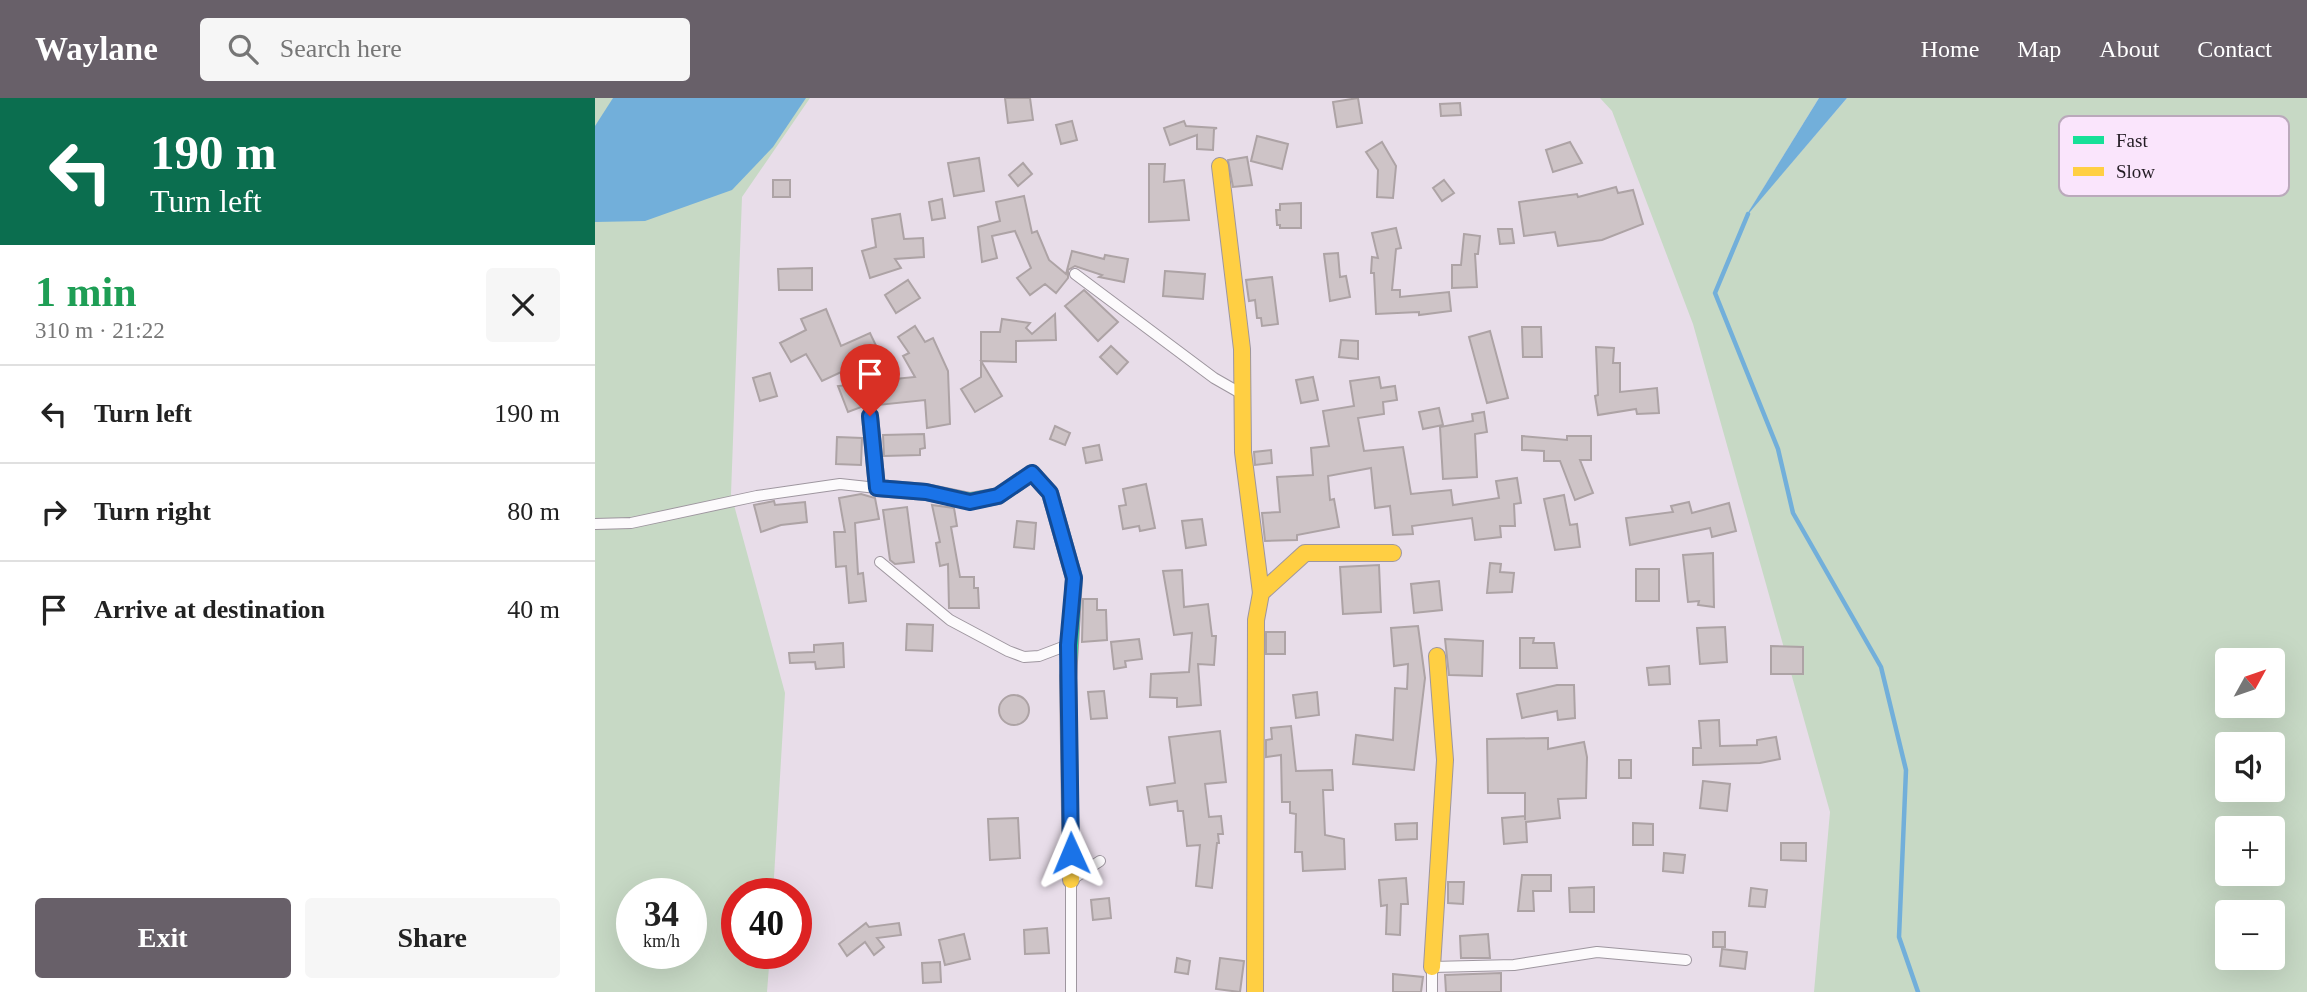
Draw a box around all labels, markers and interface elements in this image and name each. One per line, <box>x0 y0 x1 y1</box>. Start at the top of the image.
search box <box>200 18 690 81</box>
icon: search <box>224 30 262 68</box>
text: Waylane <box>35 31 158 67</box>
text: Search here <box>280 34 402 63</box>
text: Home <box>1921 36 1979 62</box>
text: Map <box>2017 36 2061 62</box>
text: About <box>2099 36 2159 62</box>
text: Contact <box>2197 36 2272 62</box>
legend <box>2059 116 2289 196</box>
text: 190 m <box>150 125 277 180</box>
icon: left <box>35 126 126 217</box>
text: Fast <box>2116 130 2148 151</box>
text: Slow <box>2116 161 2155 182</box>
text: Turn left <box>150 183 262 219</box>
button: close <box>486 268 560 342</box>
text: 1 min <box>35 269 137 315</box>
text: 310 m · 21:22 <box>35 318 165 343</box>
pin <box>840 344 900 416</box>
icon: arrive <box>851 355 889 393</box>
icon: left <box>35 395 73 433</box>
text: Turn left <box>94 399 192 428</box>
text: 190 m <box>494 399 560 428</box>
icon: right <box>35 493 73 531</box>
text: Turn right <box>94 497 211 526</box>
text: 80 m <box>507 497 560 526</box>
icon: arrive <box>35 591 73 629</box>
text: Arrive at destination <box>94 595 325 624</box>
text: 40 m <box>507 595 560 624</box>
north arrow <box>2215 648 2285 718</box>
map controls <box>2215 648 2285 970</box>
button: sound <box>2215 732 2285 802</box>
position arrow <box>1034 816 1108 890</box>
button: + <box>2215 816 2285 886</box>
speed limit sign: 40 <box>721 878 812 969</box>
text: 34 <box>644 895 679 934</box>
button: Exit <box>35 898 291 978</box>
button: Share <box>305 898 560 978</box>
button: − <box>2215 900 2285 970</box>
text: km/h <box>643 931 680 951</box>

